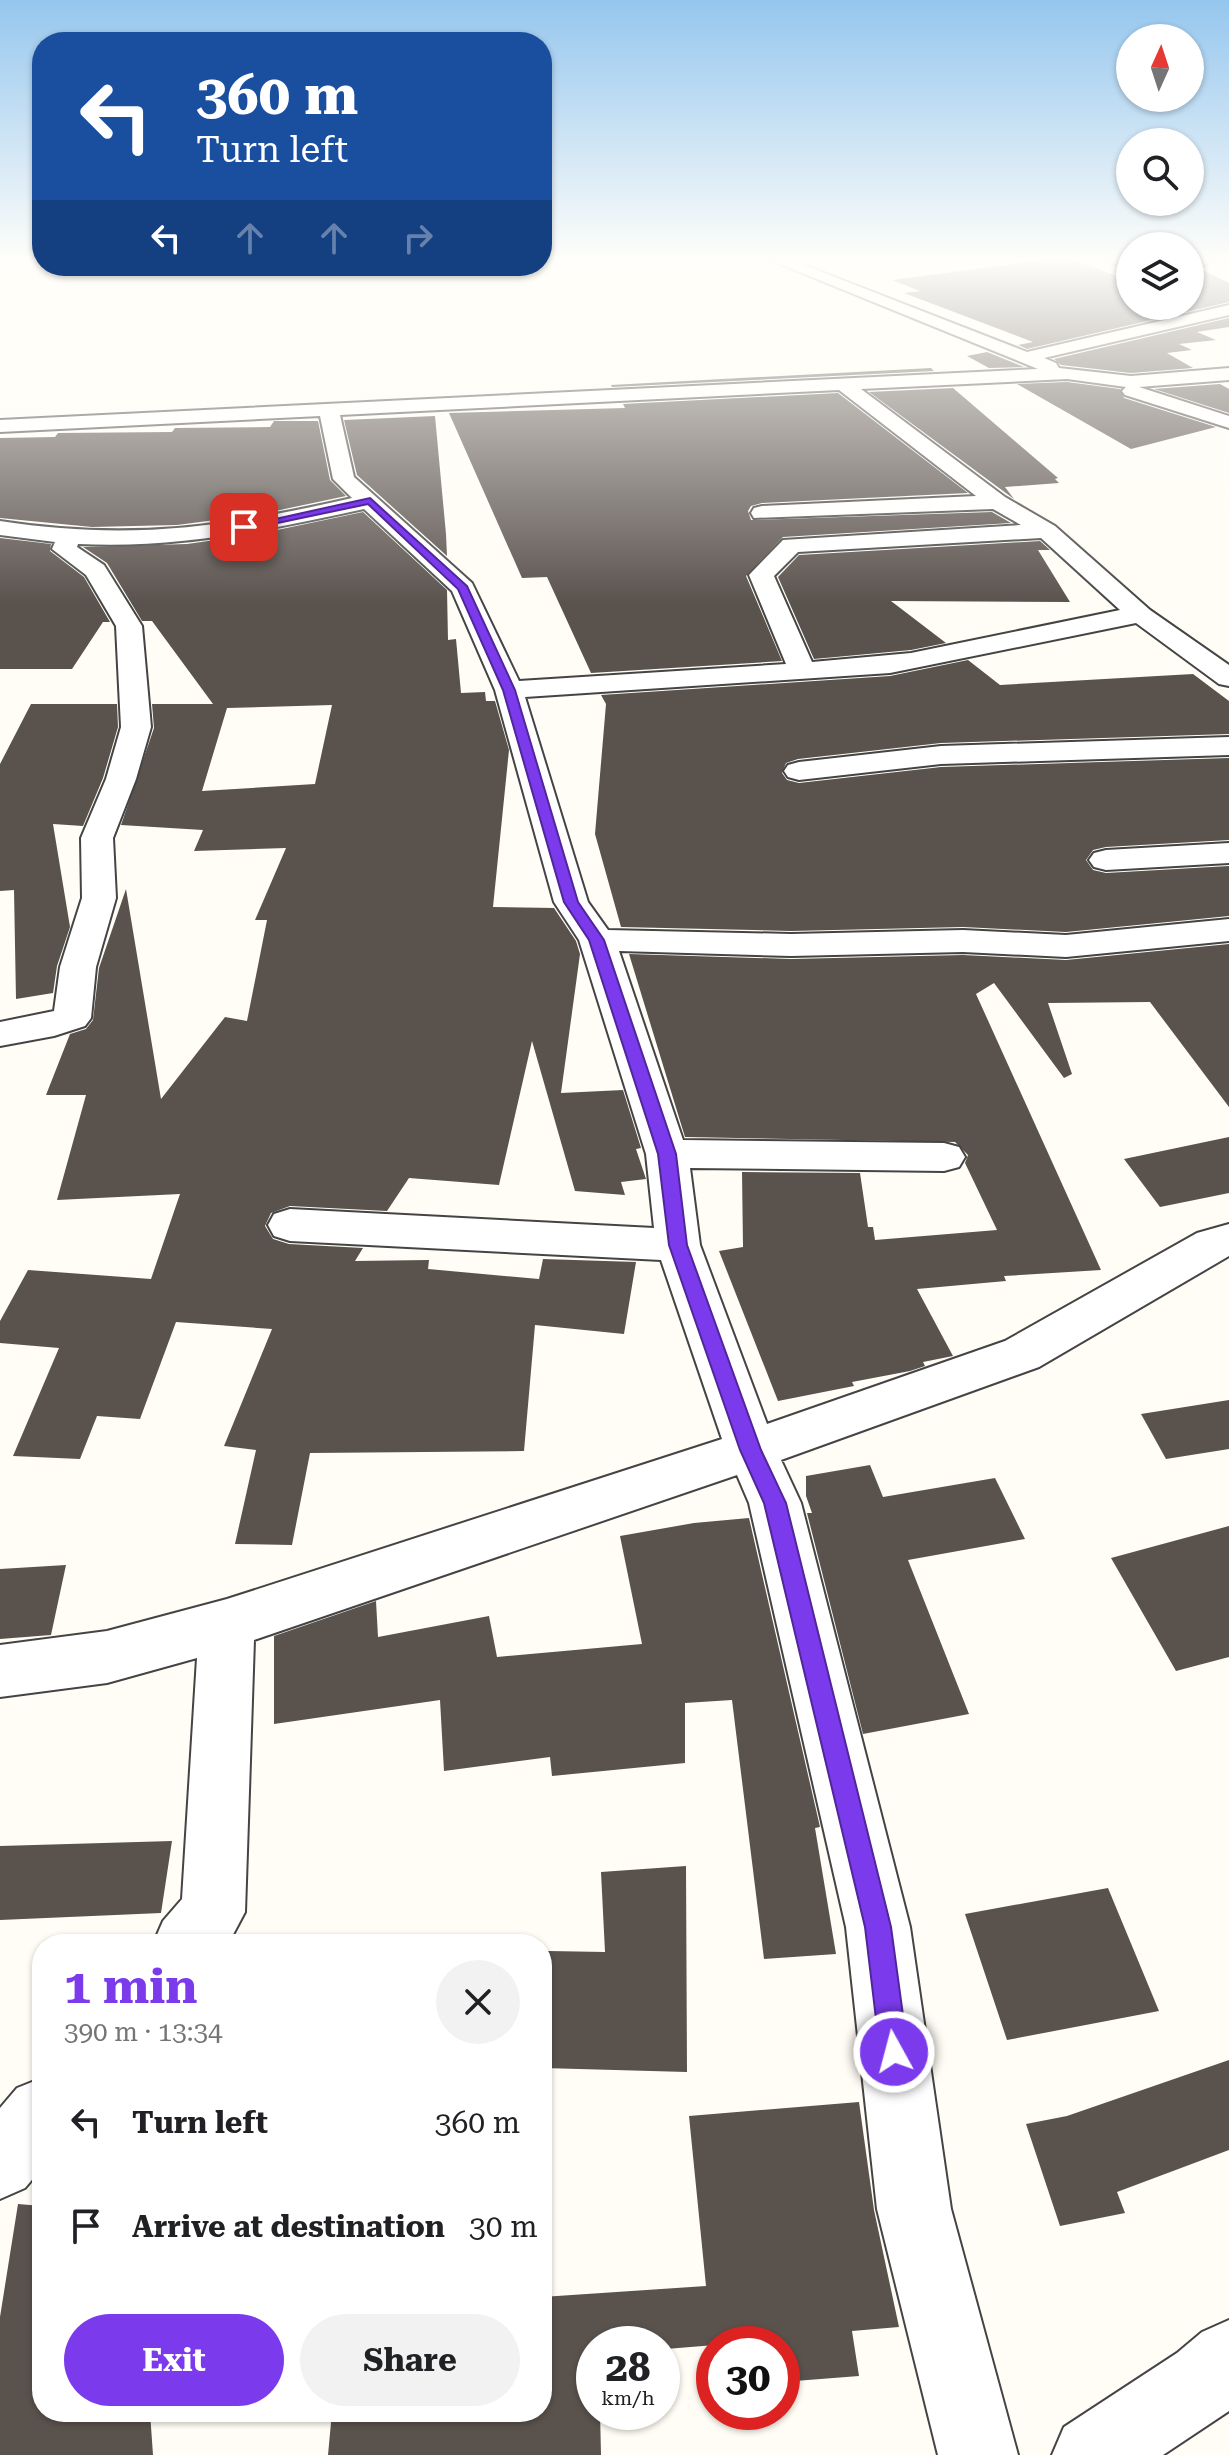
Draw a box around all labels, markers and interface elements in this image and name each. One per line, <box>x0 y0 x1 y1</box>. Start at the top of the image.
north arrow <box>1116 24 1204 112</box>
map controls <box>1116 24 1204 320</box>
text: 360 m <box>196 62 358 128</box>
icon: left <box>64 64 168 168</box>
button: search <box>1116 128 1204 216</box>
text: Turn left <box>196 129 348 171</box>
icon: left <box>144 216 188 260</box>
icon: ahead <box>228 216 272 260</box>
icon: ahead <box>312 216 356 260</box>
icon: right <box>396 216 440 260</box>
button: layers <box>1116 232 1204 320</box>
pin <box>210 493 278 561</box>
icon: arrive <box>222 505 266 549</box>
text: 1 min <box>64 1959 197 2015</box>
button: close <box>436 1960 520 2044</box>
position arrow <box>852 2010 936 2094</box>
text: 390 m · 13:34 <box>64 2017 223 2047</box>
icon: left <box>64 2100 108 2144</box>
text: Turn left <box>132 2105 268 2140</box>
text: 360 m <box>435 2105 520 2140</box>
icon: arrive <box>64 2204 108 2248</box>
text: Arrive at destination <box>132 2209 445 2244</box>
text: 30 m <box>469 2209 538 2244</box>
button: Exit <box>64 2314 284 2406</box>
button: Share <box>300 2314 520 2406</box>
speed limit sign: 30 <box>696 2326 800 2430</box>
text: 28 <box>606 2344 650 2391</box>
text: km/h <box>601 2386 655 2410</box>

